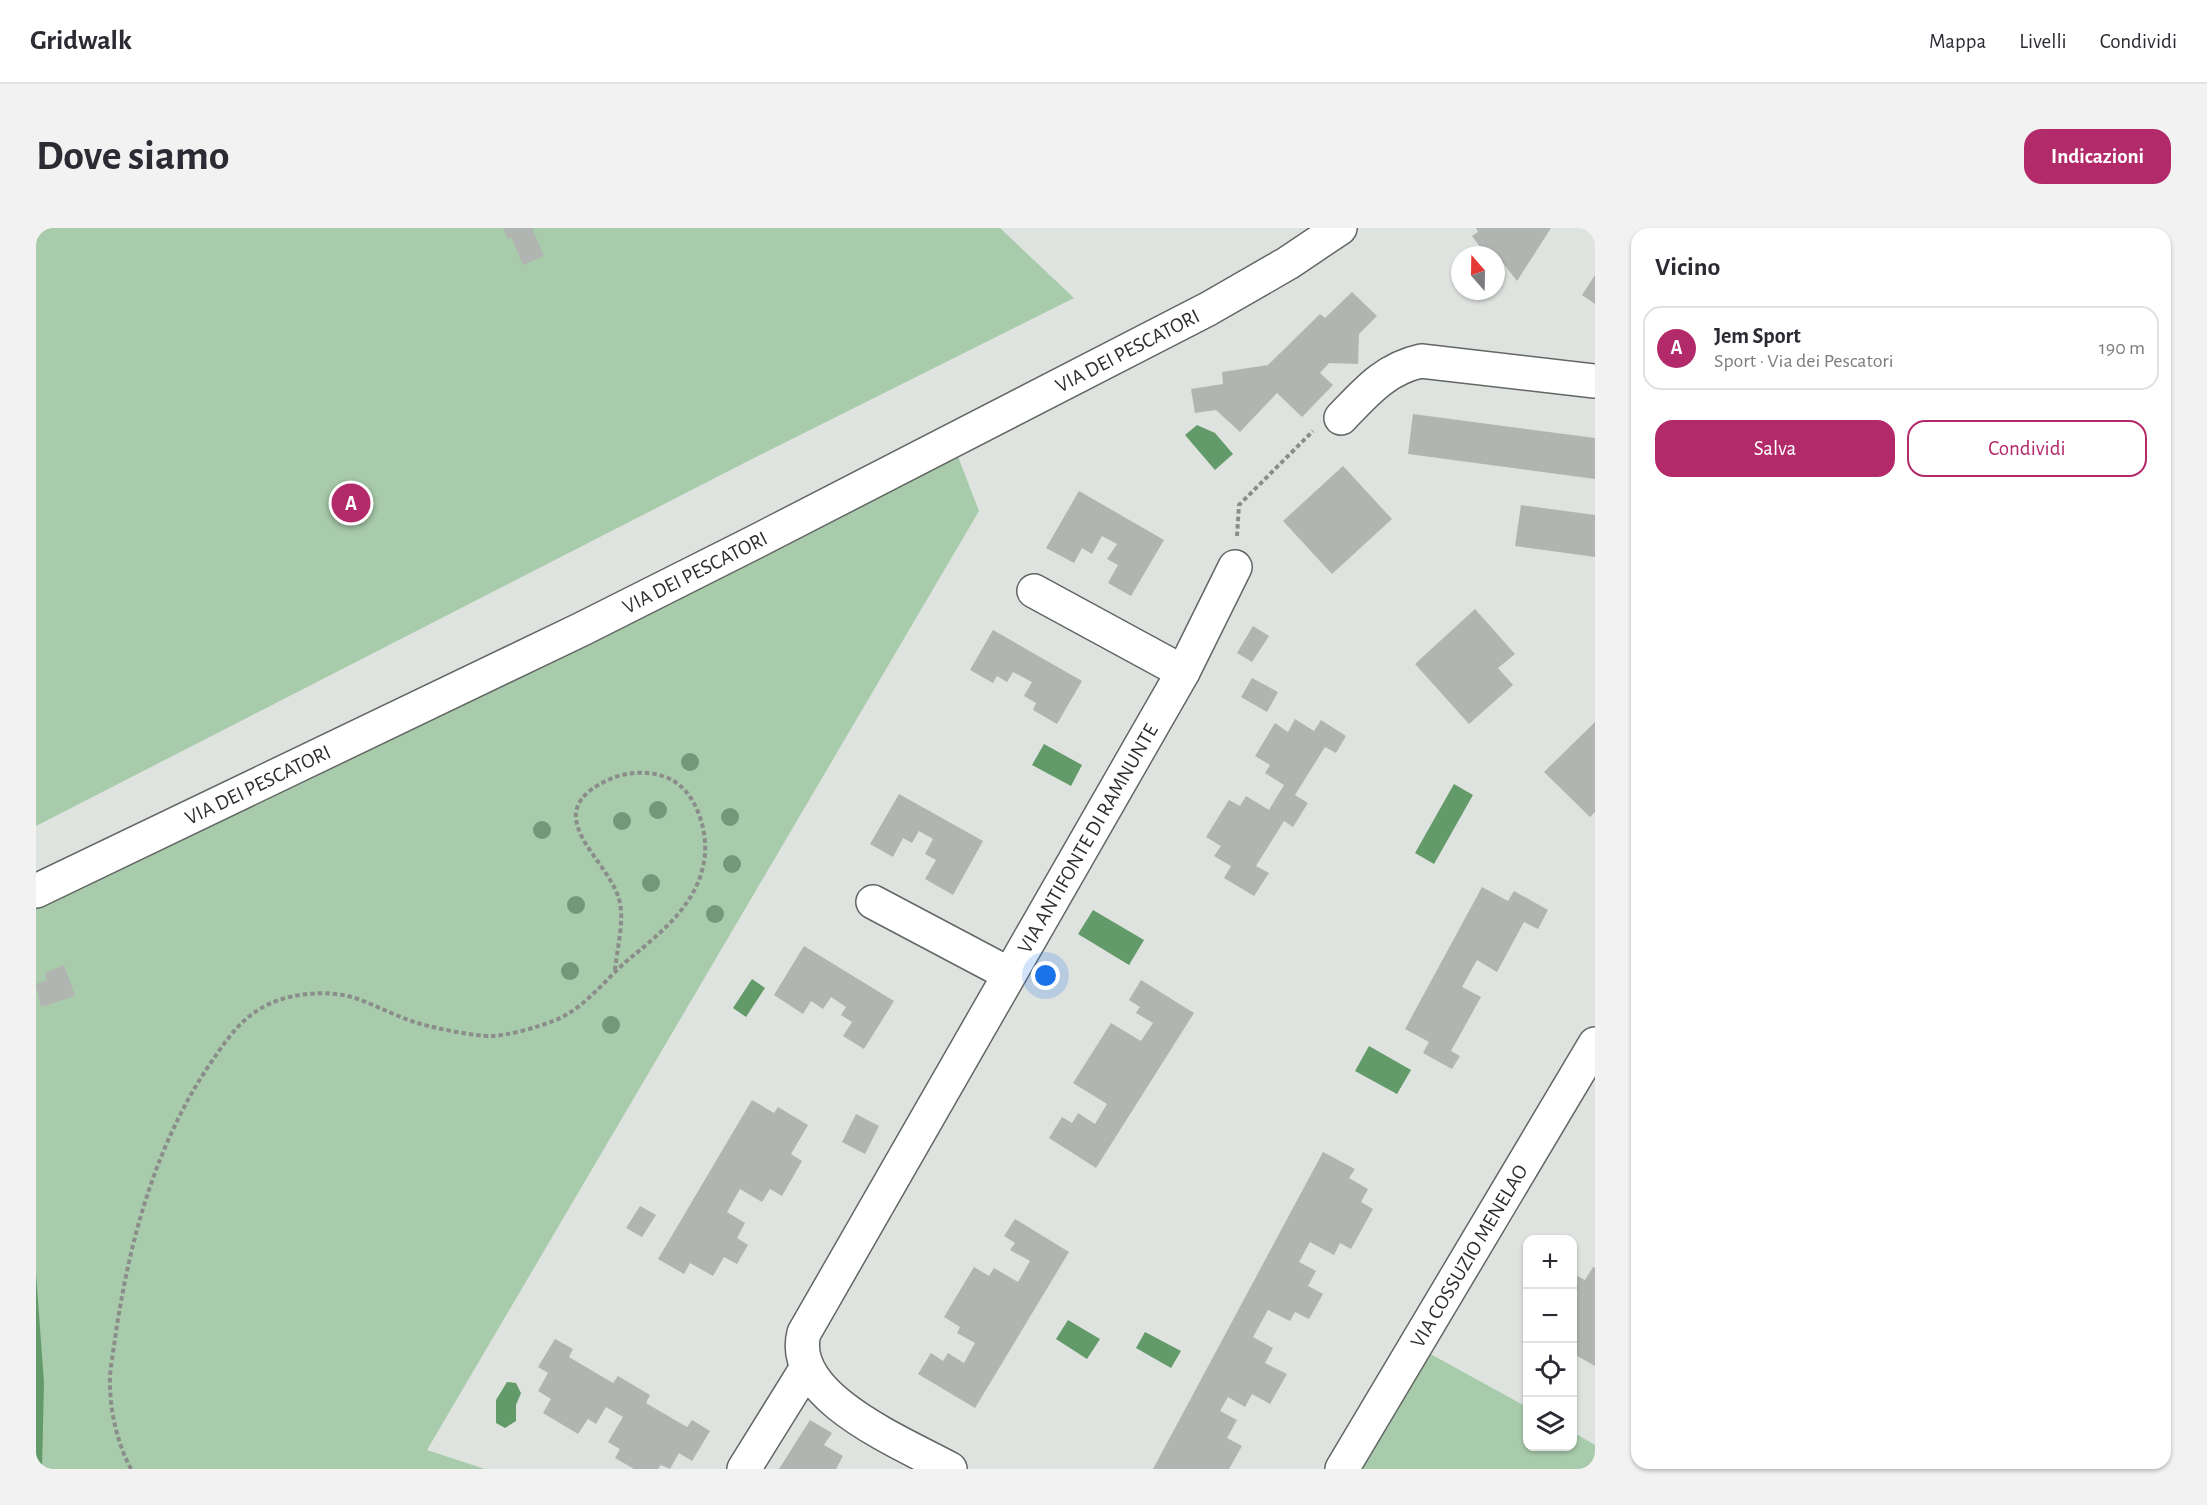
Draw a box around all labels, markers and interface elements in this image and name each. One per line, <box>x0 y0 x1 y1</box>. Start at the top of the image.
text: Gridwalk <box>30 27 132 55</box>
text: Mappa <box>1929 31 1986 52</box>
text: Livelli <box>2019 31 2067 52</box>
text: Condividi <box>2100 31 2177 52</box>
button: Indicazioni <box>2024 129 2171 184</box>
text: Dove siamo <box>36 135 230 177</box>
north arrow <box>1451 246 1505 300</box>
text: Vicino <box>1655 254 1720 280</box>
street label: VIA DEI PESCATORI <box>1052 305 1203 397</box>
text: Jem Sport <box>1714 325 1801 347</box>
text: A <box>1671 338 1683 358</box>
text: 190 m <box>2099 338 2145 358</box>
text: Sport · Via dei Pescatori <box>1714 351 1894 371</box>
button: Salva <box>1655 420 1895 477</box>
button: Condividi <box>1907 420 2147 477</box>
pin: A <box>332 480 370 526</box>
street label: VIA DEI PESCATORI <box>619 528 771 618</box>
street label: VIA ANTIFONTE DI RAMNUNTE <box>1014 720 1162 957</box>
street label: VIA DEI PESCATORI <box>182 741 334 829</box>
your location <box>1031 961 1060 990</box>
street label: VIA COSSUZIO MENELAO <box>1407 1161 1532 1351</box>
map controls <box>1523 1235 1577 1451</box>
button: + <box>1523 1235 1577 1289</box>
button: − <box>1523 1289 1577 1343</box>
button: locate <box>1523 1343 1577 1397</box>
button: layers <box>1523 1397 1577 1451</box>

